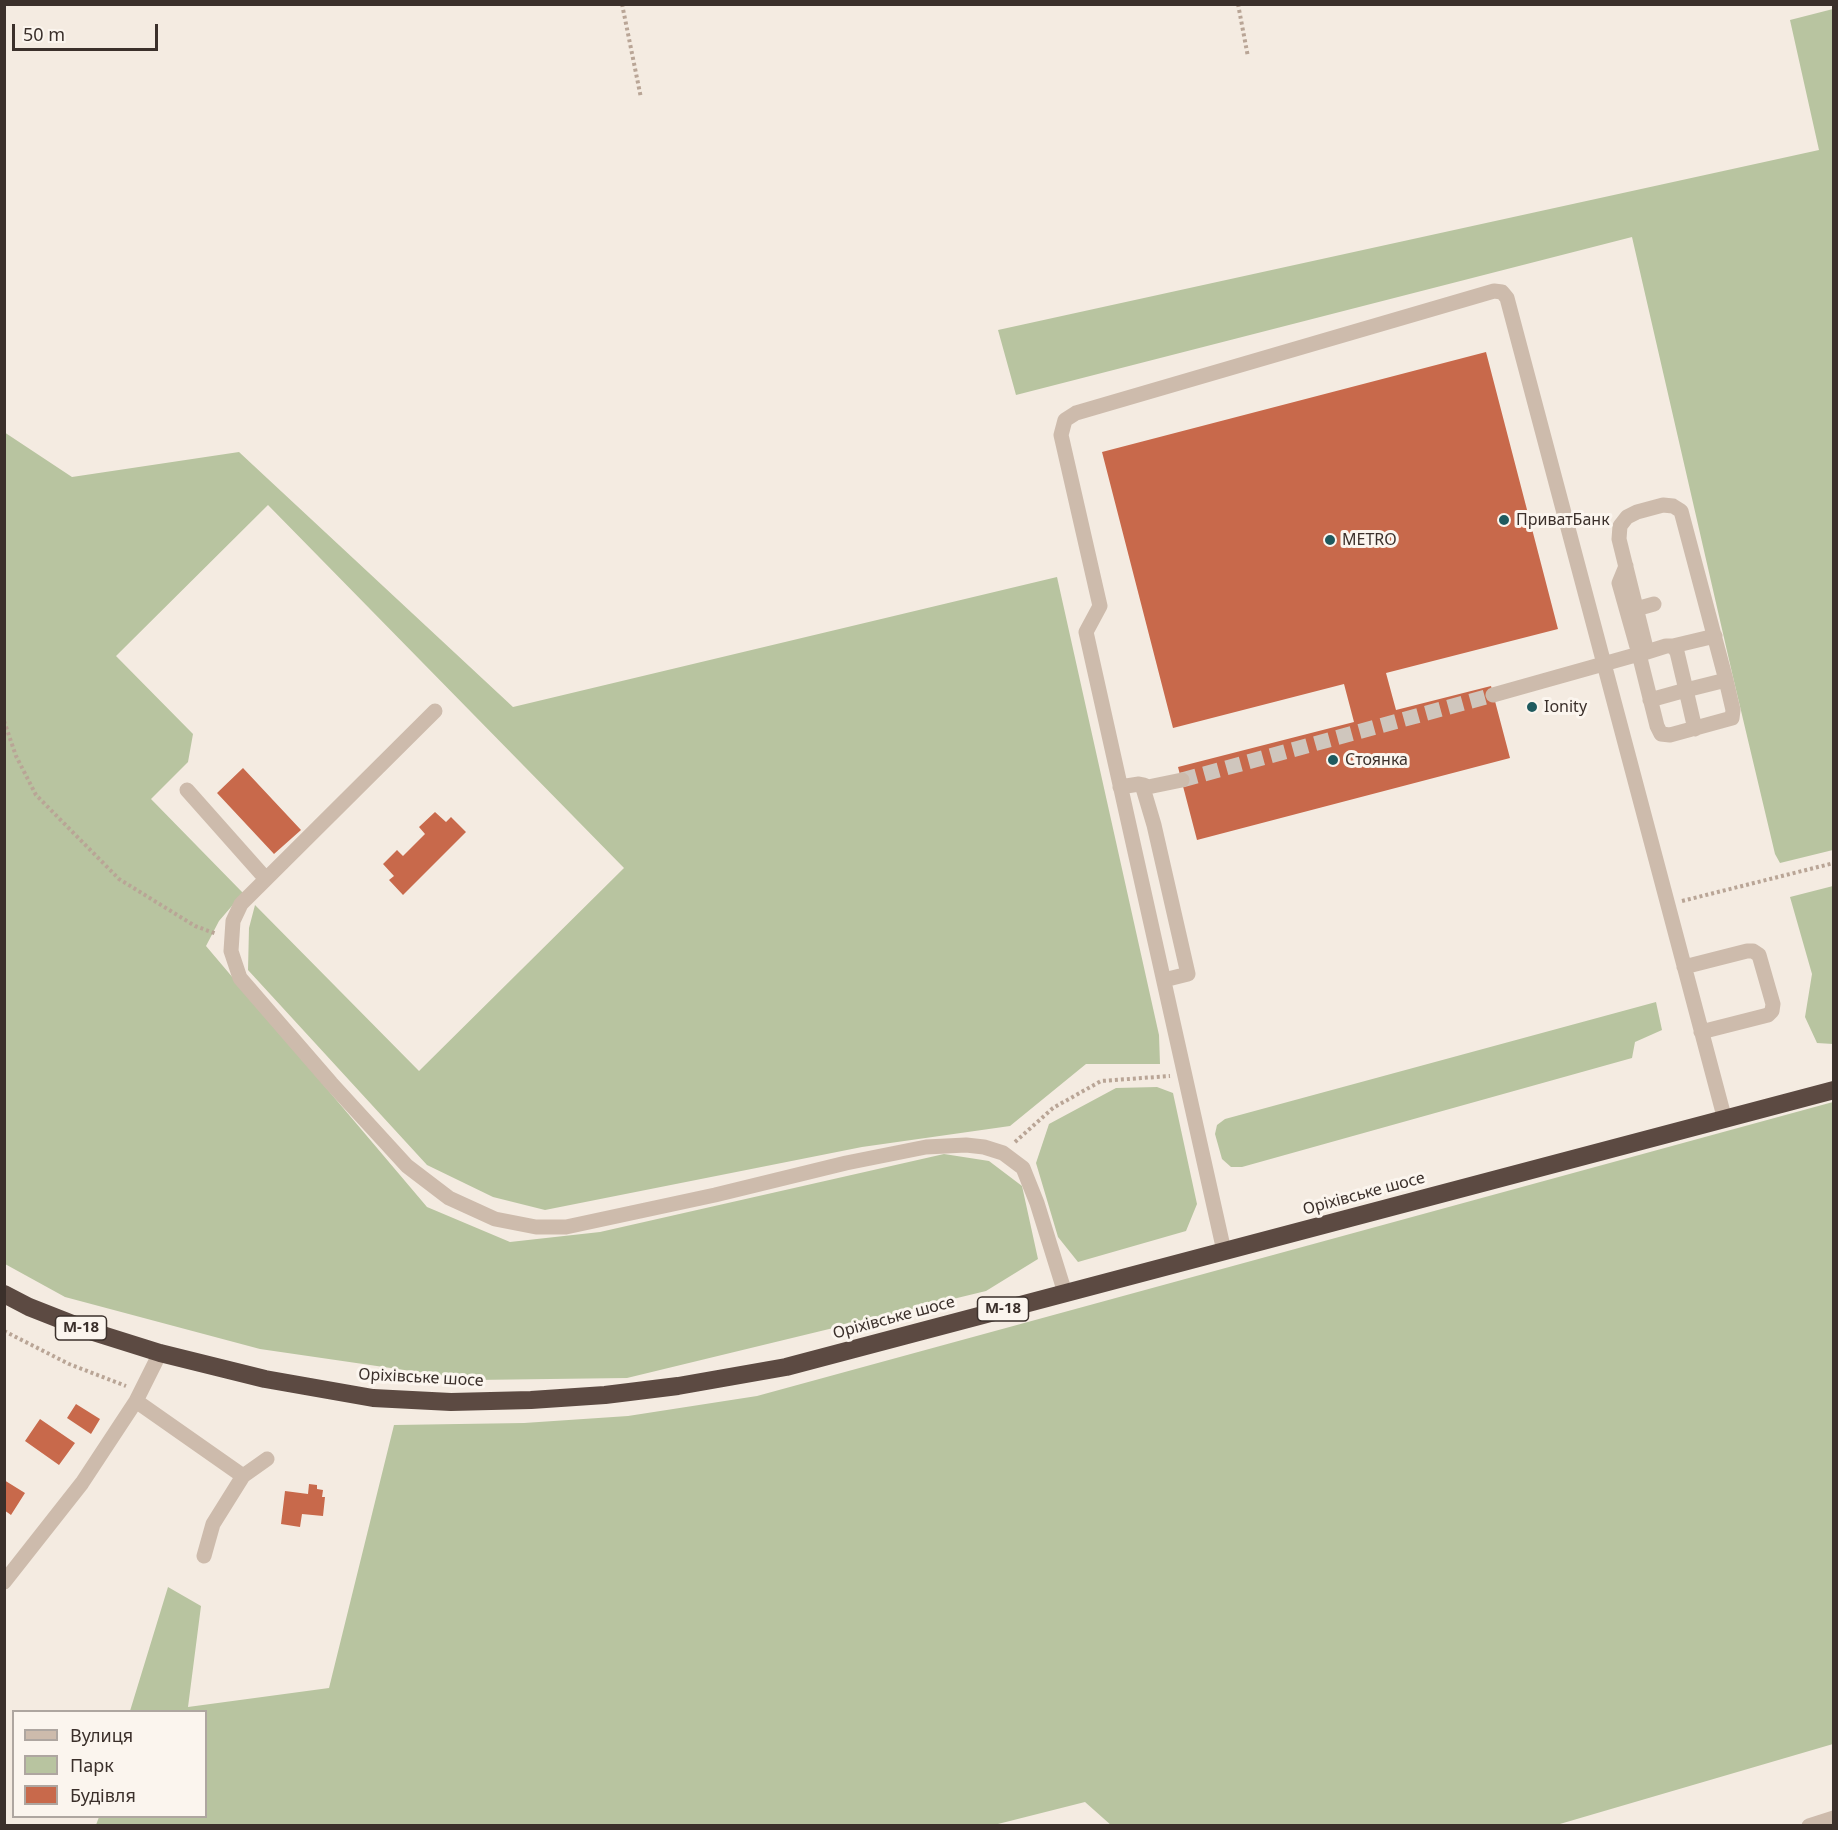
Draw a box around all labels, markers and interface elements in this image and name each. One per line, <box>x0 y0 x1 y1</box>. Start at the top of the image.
scale bar <box>15 12 160 50</box>
text: 50 m <box>23 22 65 46</box>
place label: ПриватБанк <box>1516 510 1610 530</box>
marker: ПриватБанк <box>1497 513 1511 527</box>
place label: METRO <box>1342 530 1397 550</box>
marker: METRO <box>1323 533 1337 547</box>
place label: Ionity <box>1544 697 1587 717</box>
marker: Ionity <box>1525 700 1539 714</box>
place label: Стоянка <box>1345 750 1408 770</box>
marker: Стоянка <box>1326 753 1340 767</box>
street label: Оріхівське шосе <box>1301 1168 1427 1220</box>
street label: Оріхівське шосе <box>831 1292 957 1344</box>
road number: М-18 <box>978 1297 1028 1321</box>
road number: М-18 <box>56 1316 106 1340</box>
street label: Оріхівське шосе <box>358 1365 484 1391</box>
legend <box>12 1710 207 1818</box>
text: Вулиця <box>70 1723 133 1747</box>
text: Парк <box>70 1753 114 1777</box>
text: Будівля <box>70 1783 136 1807</box>

